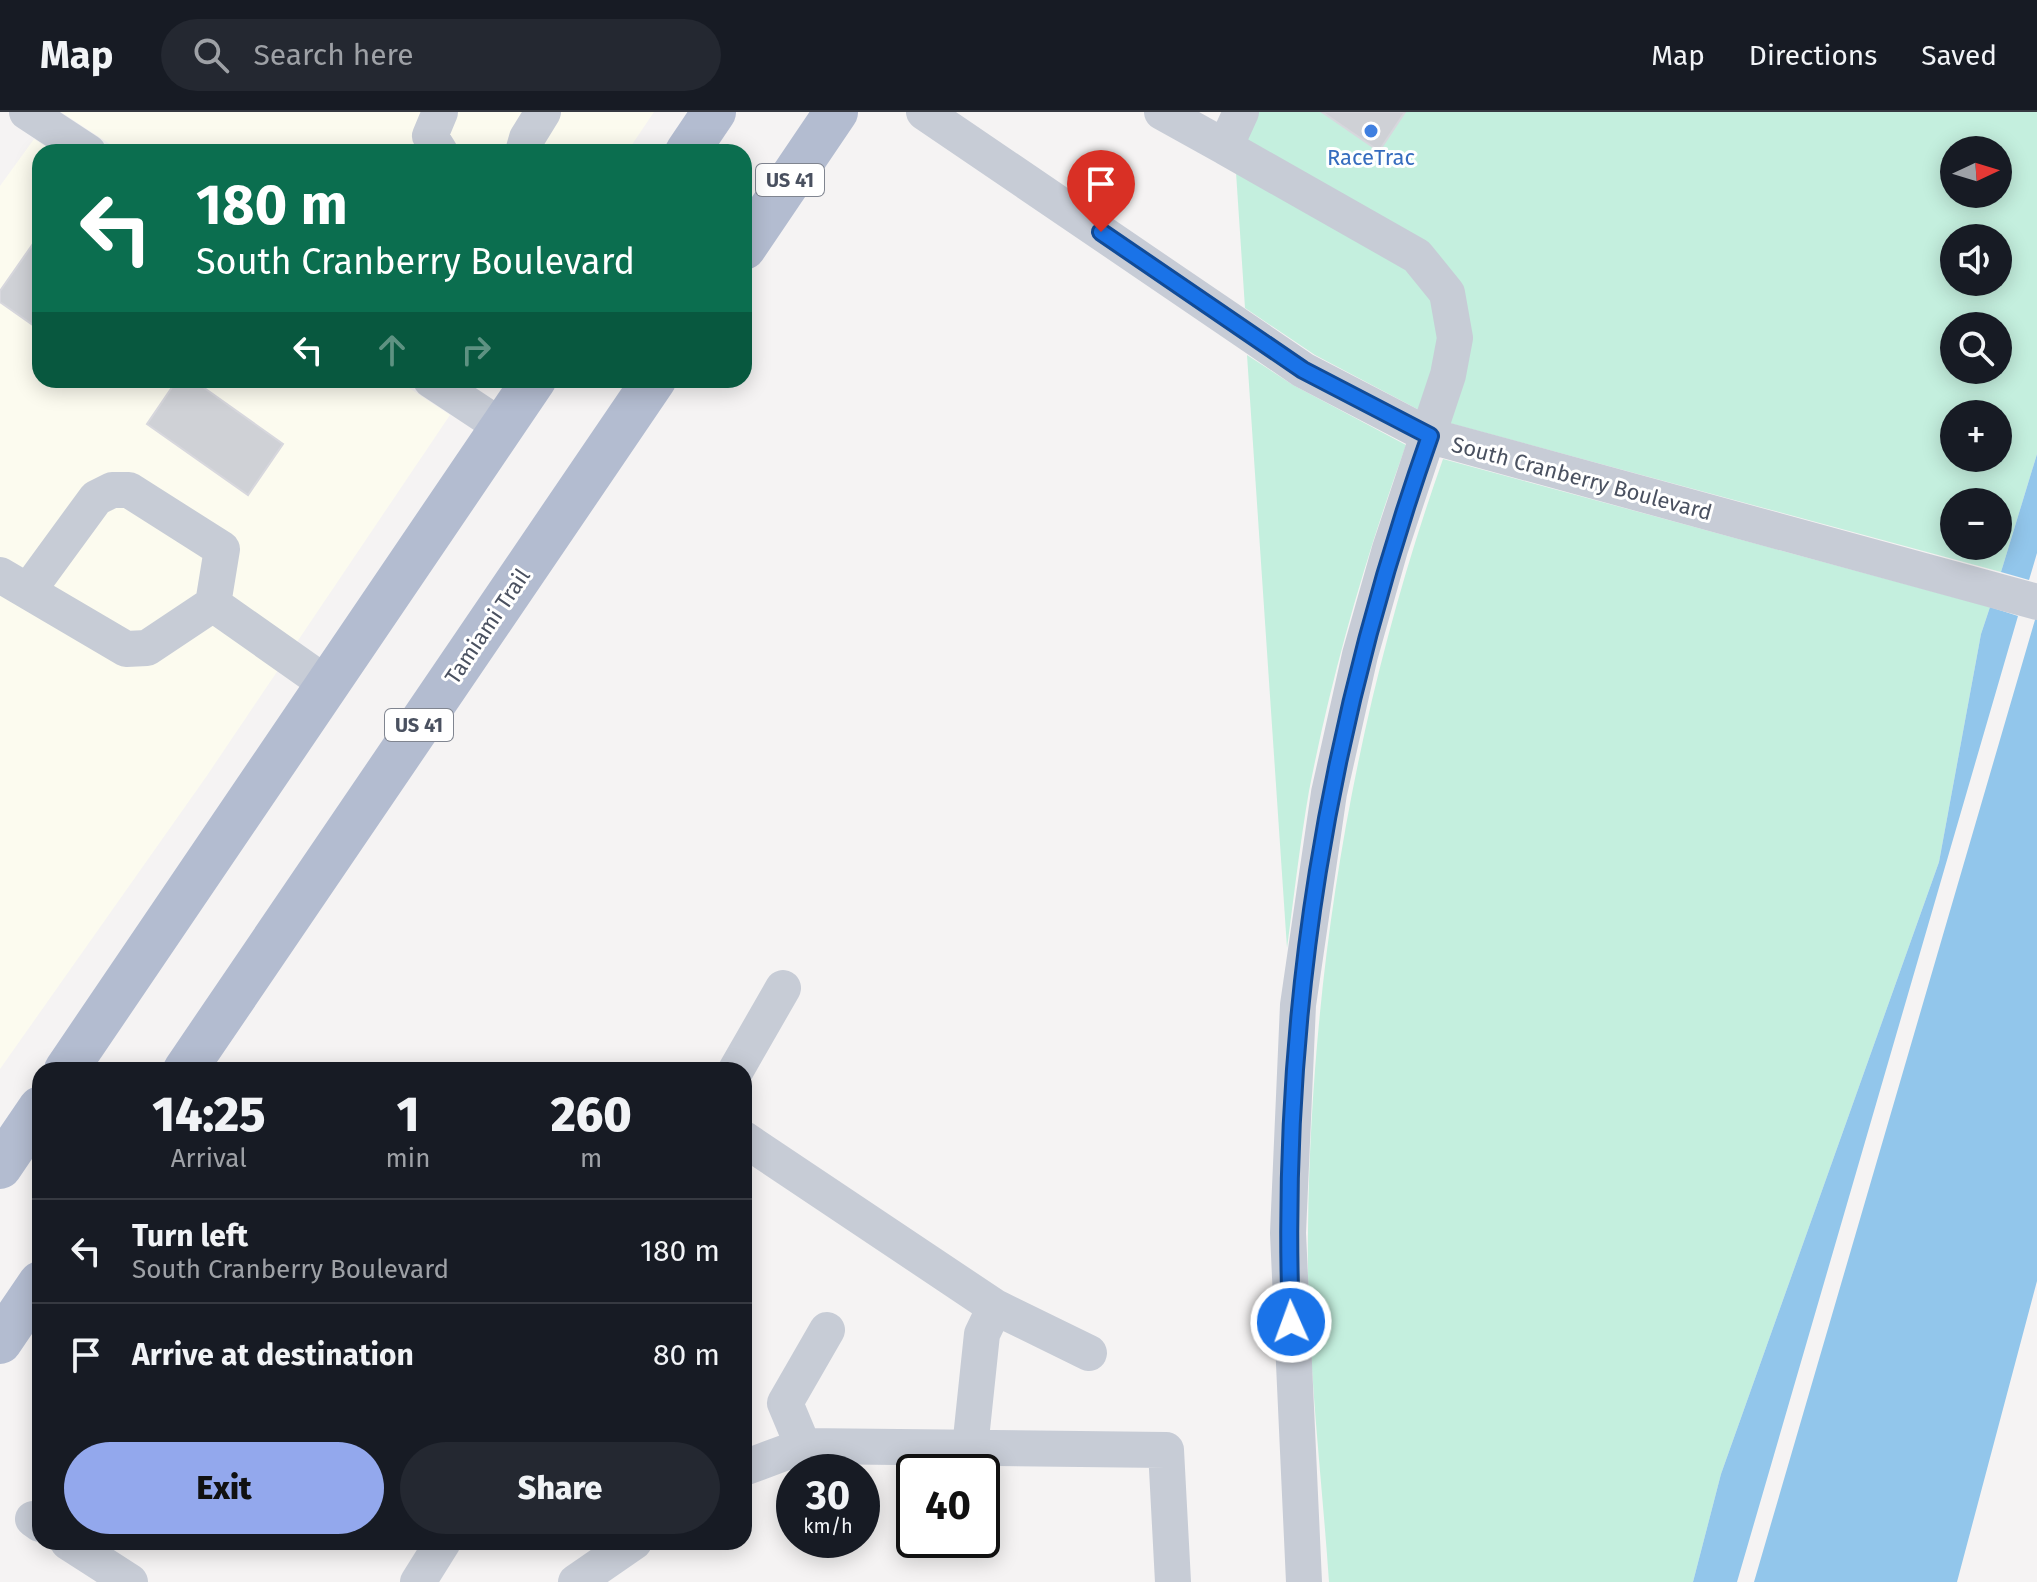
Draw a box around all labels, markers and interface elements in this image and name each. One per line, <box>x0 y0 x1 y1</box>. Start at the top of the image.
search box <box>161 19 721 91</box>
text: Map <box>40 32 113 78</box>
icon: search <box>189 33 233 77</box>
text: Search here <box>253 37 414 73</box>
text: Map <box>1651 39 1705 72</box>
text: Directions <box>1749 39 1877 72</box>
text: Saved <box>1921 39 1997 72</box>
marker: RaceTrac <box>1362 122 1380 140</box>
north arrow <box>1940 136 2012 208</box>
map controls <box>1940 136 2012 560</box>
place label: RaceTrac <box>1327 144 1415 171</box>
pin <box>1067 150 1135 232</box>
icon: arrive <box>1079 162 1123 206</box>
road number: US 41 <box>756 164 824 196</box>
text: 180 m <box>196 172 348 239</box>
icon: left <box>64 176 168 280</box>
button: sound <box>1940 224 2012 296</box>
text: South Cranberry Boulevard <box>196 240 635 284</box>
button: search <box>1940 312 2012 384</box>
icon: left <box>286 328 330 372</box>
icon: ahead <box>370 328 414 372</box>
icon: right <box>454 328 498 372</box>
button: + <box>1940 400 2012 472</box>
street label: South Cranberry Boulevard <box>1449 431 1715 526</box>
button: − <box>1940 488 2012 560</box>
street label: Tamiami Trail <box>439 564 536 689</box>
road number: US 41 <box>385 709 453 741</box>
text: 14:25 <box>152 1086 265 1144</box>
text: 1 <box>397 1086 419 1144</box>
text: 260 <box>551 1086 632 1144</box>
text: Arrival <box>171 1143 247 1174</box>
text: min <box>386 1143 430 1174</box>
text: m <box>580 1143 602 1174</box>
text: Turn left <box>132 1218 248 1254</box>
icon: left <box>64 1229 108 1273</box>
text: 180 m <box>640 1233 720 1269</box>
text: South Cranberry Boulevard <box>132 1254 449 1285</box>
position arrow <box>1249 1280 1333 1364</box>
icon: arrive <box>64 1333 108 1377</box>
text: Arrive at destination <box>132 1337 414 1373</box>
text: 80 m <box>653 1337 720 1373</box>
button: Exit <box>64 1442 384 1534</box>
button: Share <box>400 1442 720 1534</box>
speed limit sign: 40 <box>896 1454 1000 1558</box>
text: 30 <box>806 1472 850 1520</box>
text: km/h <box>803 1514 853 1538</box>

